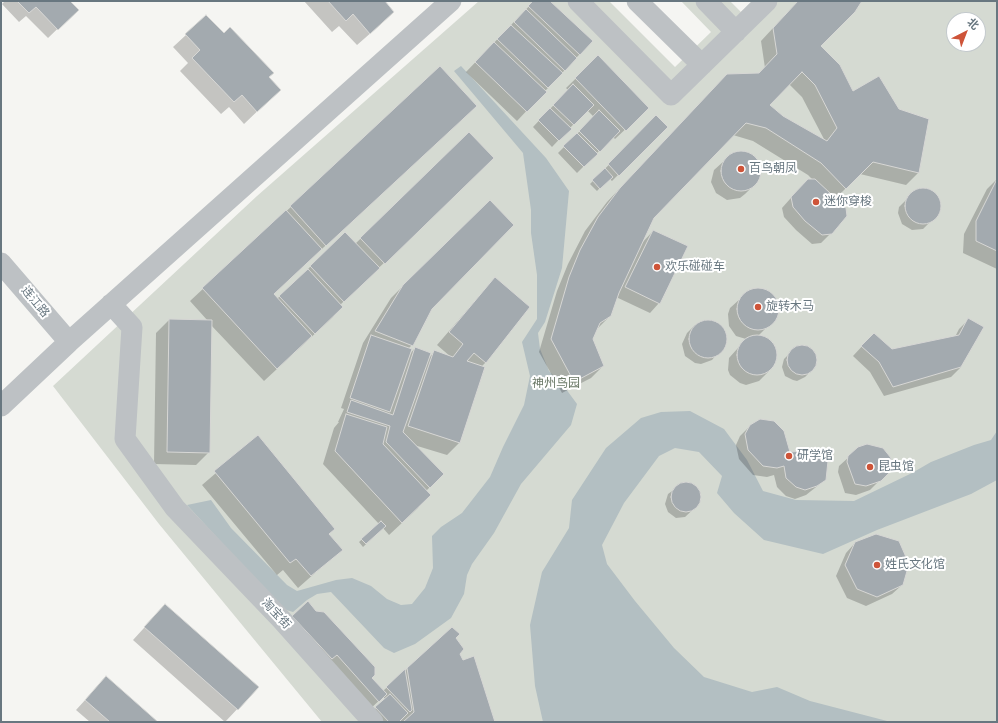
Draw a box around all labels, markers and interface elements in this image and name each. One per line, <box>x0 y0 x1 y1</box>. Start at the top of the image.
north arrow <box>946 12 986 52</box>
text: 北 <box>965 16 981 32</box>
place label: 百鸟朝凤 <box>749 162 797 176</box>
marker: 百鸟朝凤 <box>736 164 746 174</box>
place label: 迷你穿梭 <box>824 195 872 209</box>
marker: 迷你穿梭 <box>811 197 821 207</box>
place label: 欢乐碰碰车 <box>665 260 725 274</box>
marker: 欢乐碰碰车 <box>652 262 662 272</box>
street label: 连江路 <box>18 284 52 320</box>
place label: 旋转木马 <box>766 300 814 314</box>
marker: 旋转木马 <box>753 302 763 312</box>
park label: 神州鸟园 <box>532 377 580 391</box>
place label: 研学馆 <box>797 449 833 463</box>
marker: 研学馆 <box>784 451 794 461</box>
place label: 昆虫馆 <box>878 460 914 474</box>
marker: 昆虫馆 <box>865 462 875 472</box>
place label: 姓氏文化馆 <box>885 558 945 572</box>
marker: 姓氏文化馆 <box>872 560 882 570</box>
street label: 淘宝街 <box>258 596 294 632</box>

